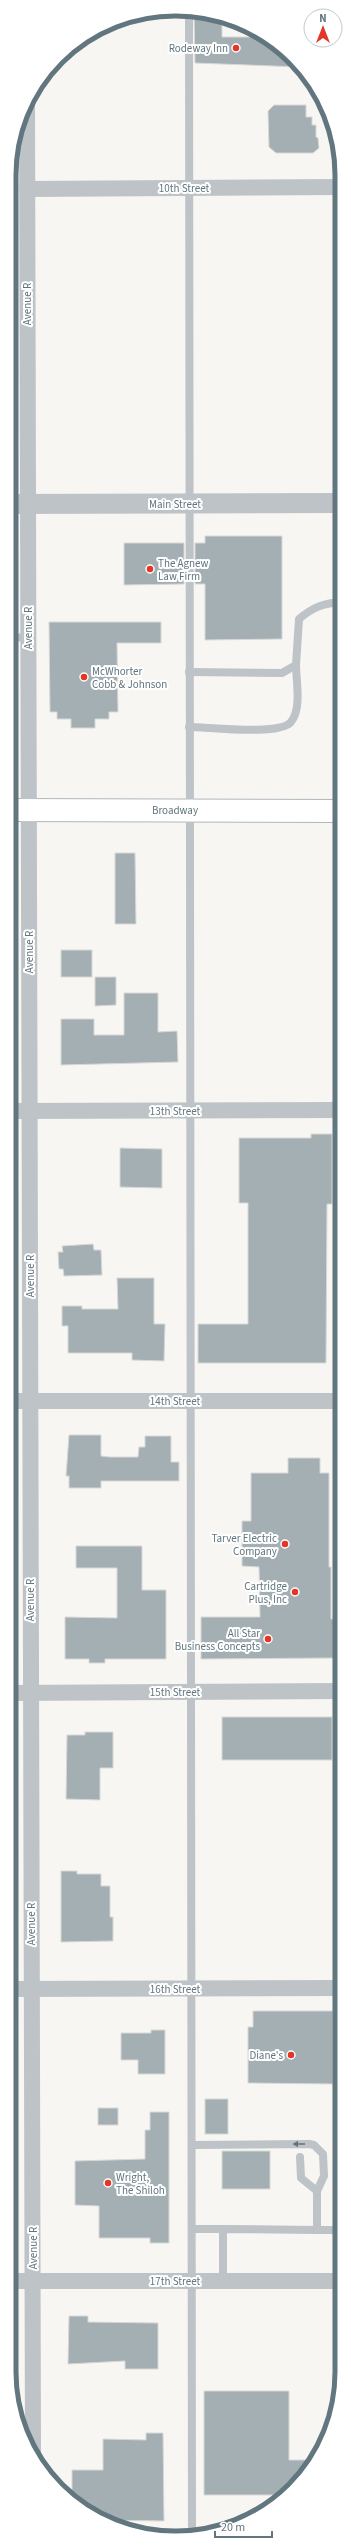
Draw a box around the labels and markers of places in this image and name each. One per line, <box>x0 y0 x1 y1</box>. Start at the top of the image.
place label: Rodeway Inn <box>169 41 228 56</box>
marker: Rodeway Inn <box>231 43 241 53</box>
place label: The Agnew Law Firm <box>158 556 209 584</box>
marker: The Agnew Law Firm <box>145 564 155 574</box>
place label: McWhorter Cobb & Johnson <box>92 664 167 692</box>
marker: McWhorter Cobb & Johnson <box>79 672 89 682</box>
place label: Tarver Electric Company <box>211 1531 277 1559</box>
marker: Tarver Electric Company <box>280 1539 290 1549</box>
place label: Cartridge Plus, Inc <box>244 1579 288 1607</box>
marker: Cartridge Plus, Inc <box>290 1587 300 1597</box>
place label: All Star Business Concepts <box>175 1626 260 1654</box>
marker: All Star Business Concepts <box>263 1634 273 1644</box>
place label: Diane's <box>249 2048 283 2063</box>
marker: Diane's <box>286 2050 296 2060</box>
place label: Wright, The Shiloh <box>116 2170 165 2198</box>
marker: Wright, The Shiloh <box>103 2178 113 2188</box>

